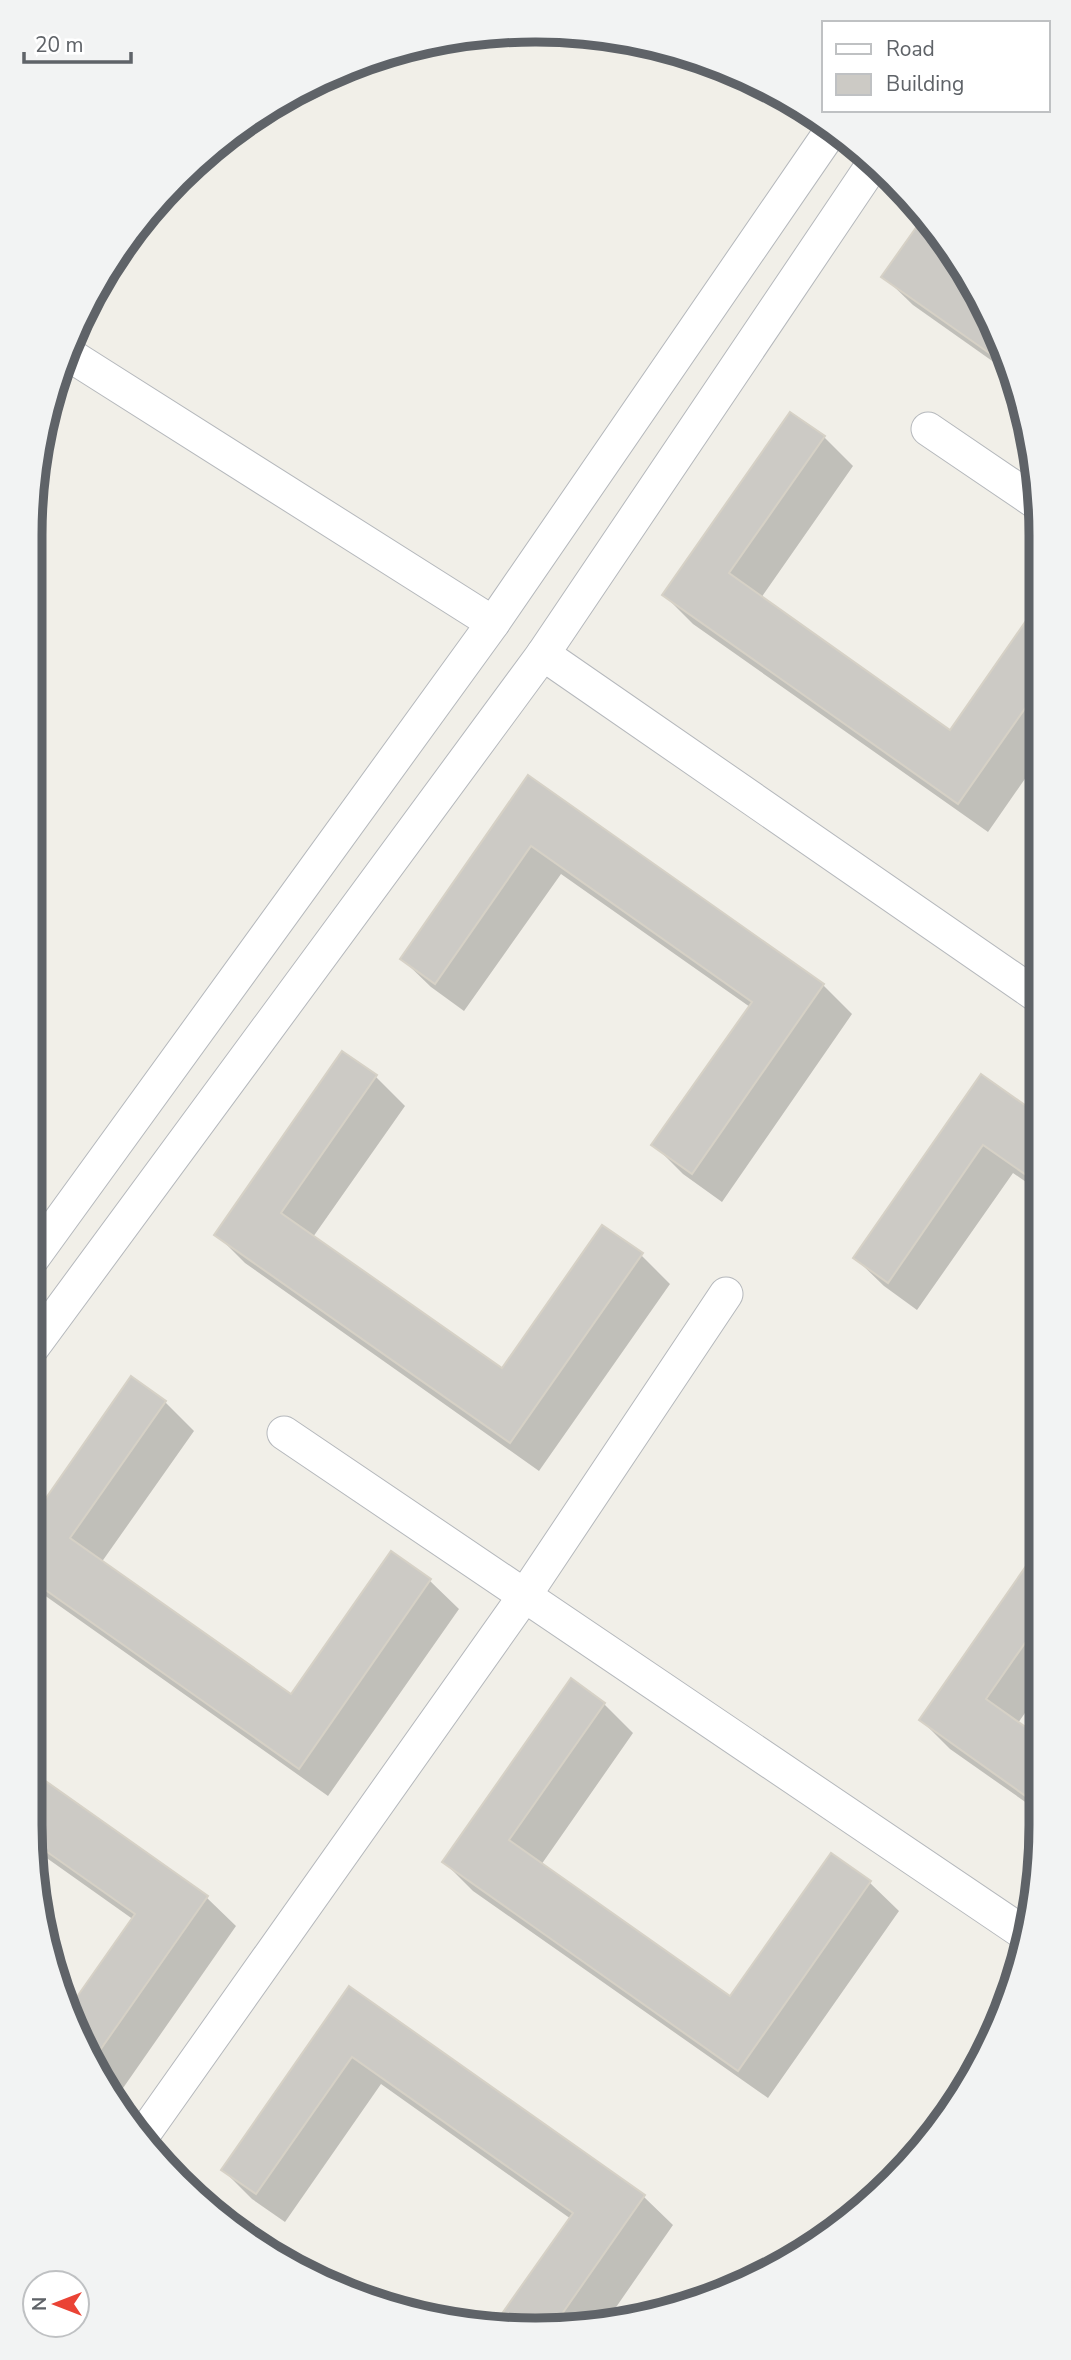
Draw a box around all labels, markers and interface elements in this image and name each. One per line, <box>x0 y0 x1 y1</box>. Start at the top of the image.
scale bar <box>24 21 131 65</box>
legend <box>822 21 1050 112</box>
text: 20 m <box>35 31 84 59</box>
text: Road <box>886 35 935 63</box>
text: Building <box>886 70 964 98</box>
north arrow <box>21 2269 91 2339</box>
text: N <box>27 2297 53 2311</box>

